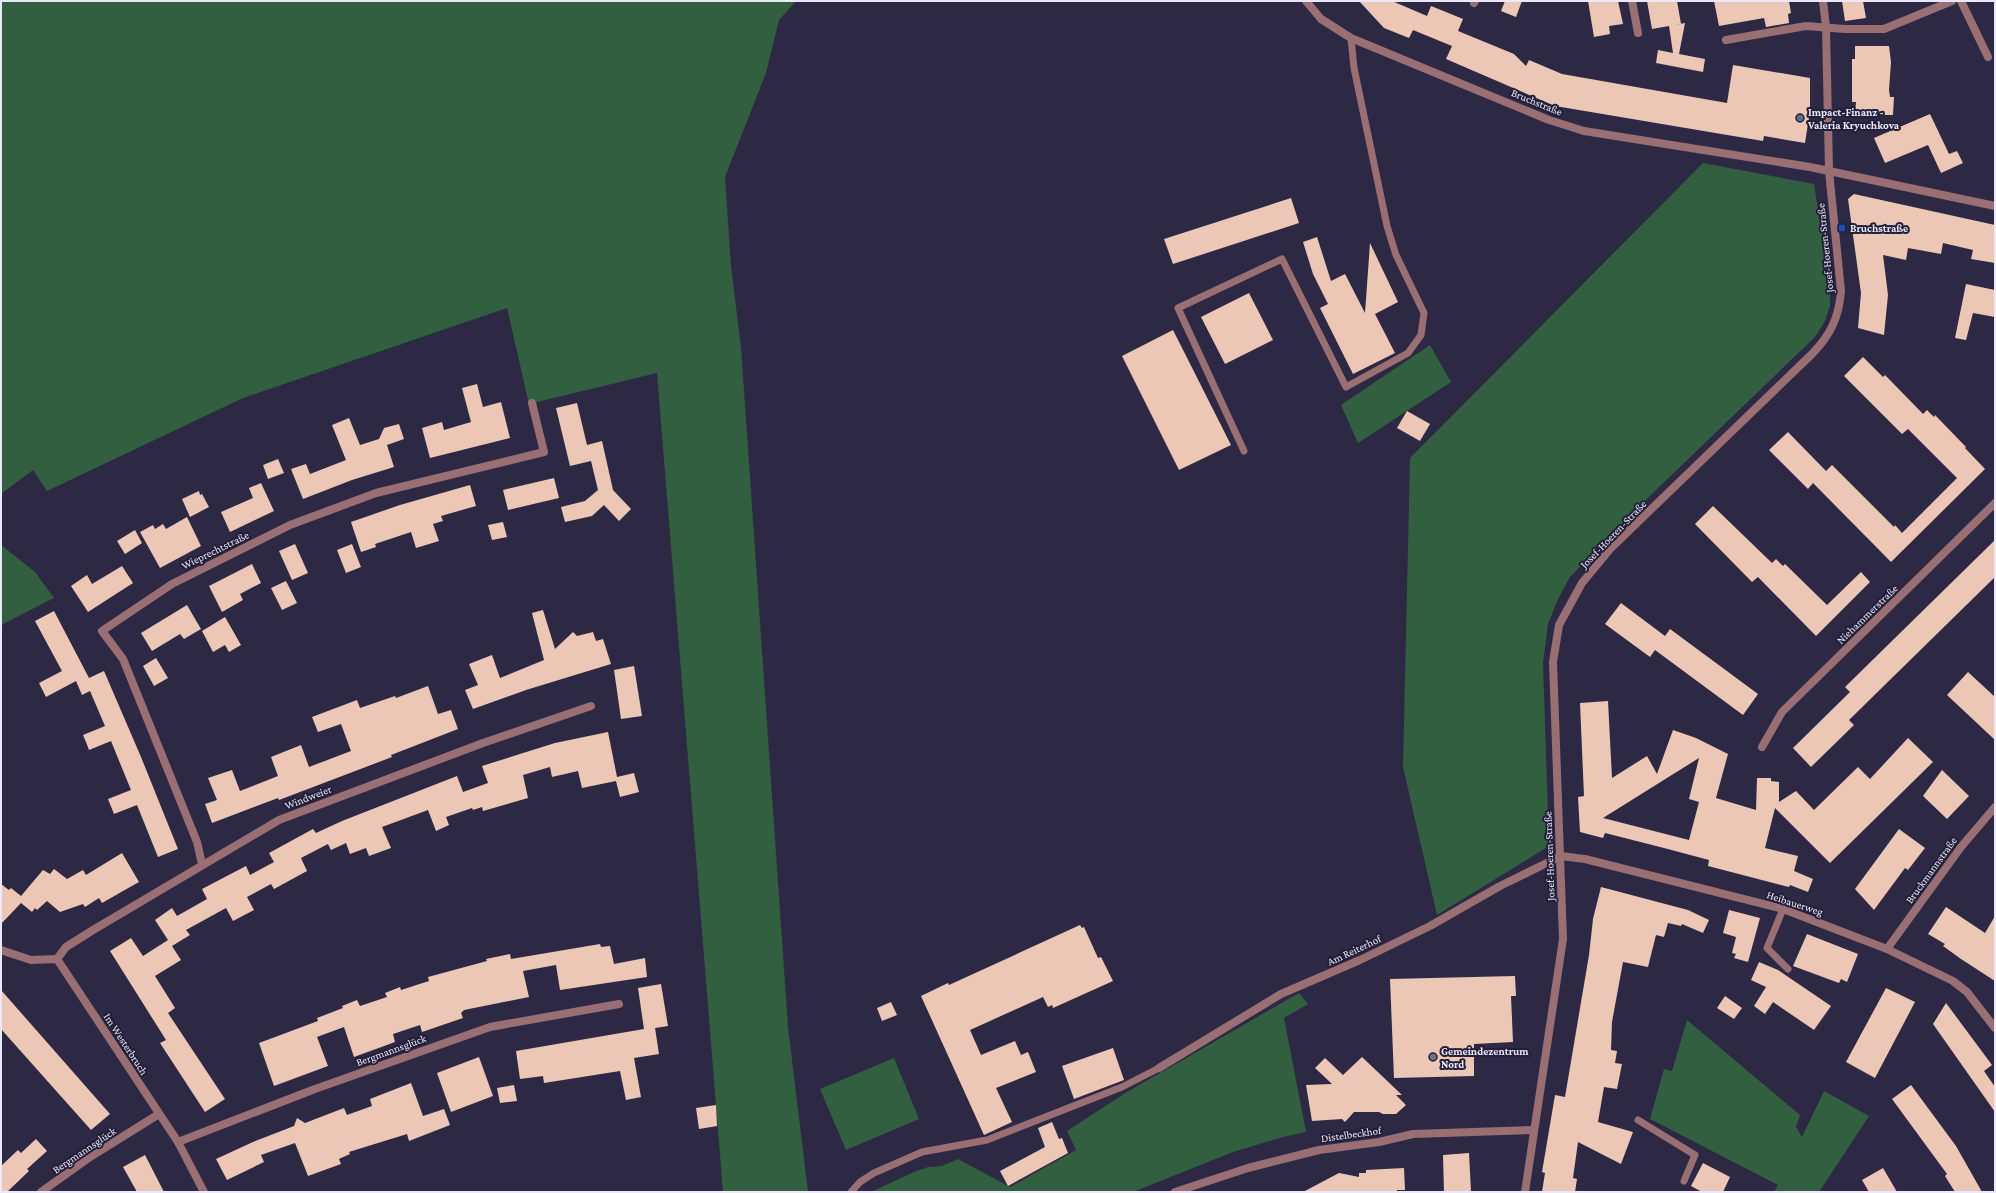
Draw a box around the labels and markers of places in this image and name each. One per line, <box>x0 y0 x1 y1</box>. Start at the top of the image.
place label: Impact-Finanz - Valeria Kryuchkova <box>1807 106 1900 131</box>
marker: Impact-Finanz - Valeria Kryuchkova <box>1795 113 1805 123</box>
place label: Bruchstraße <box>1850 222 1908 234</box>
marker: Bruchstraße <box>1837 223 1847 233</box>
place label: Gemeindezentrum Nord <box>1441 1045 1529 1070</box>
marker: Gemeindezentrum Nord <box>1428 1052 1438 1062</box>

